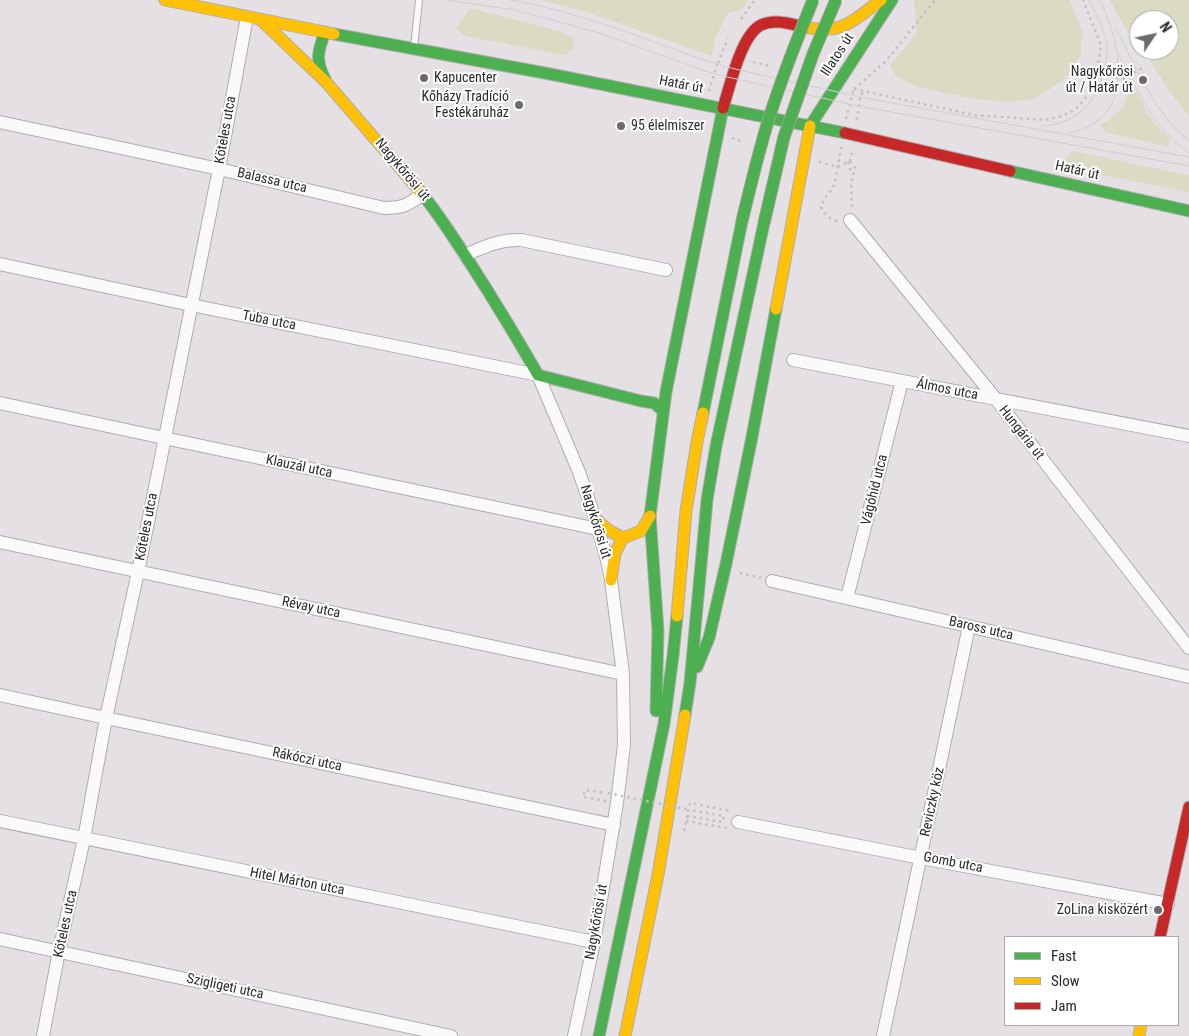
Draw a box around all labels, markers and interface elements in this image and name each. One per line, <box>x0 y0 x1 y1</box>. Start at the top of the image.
north arrow <box>1129 10 1179 60</box>
text: N <box>1157 19 1175 35</box>
street label: Illatos út <box>818 30 858 80</box>
place label: Nagykőrösi út / Határ út <box>1066 64 1133 96</box>
place label: Kapucenter <box>434 70 497 86</box>
marker: Kapucenter <box>418 72 430 84</box>
street label: Határ út <box>657 72 705 98</box>
marker: Nagykőrösi út / Határ út <box>1137 74 1149 86</box>
place label: Kőházy Tradíció Festékáruház <box>421 89 509 121</box>
street label: Köteles utca <box>212 95 240 165</box>
marker: Kőházy Tradíció Festékáruház <box>513 99 525 111</box>
place label: 95 élelmiszer <box>631 118 705 134</box>
marker: 95 élelmiszer <box>615 120 627 132</box>
street label: Nagykőrösi út <box>371 135 433 205</box>
street label: Határ út <box>1053 158 1101 184</box>
street label: Balassa utca <box>236 165 308 197</box>
street label: Tuba utca <box>241 308 297 334</box>
street label: Álmos utca <box>915 376 979 404</box>
street label: Hungária út <box>995 403 1047 463</box>
street label: Klauzál utca <box>264 452 334 482</box>
street label: Vágóhíd utca <box>858 453 892 527</box>
street label: Nagykőrösi út <box>576 483 614 561</box>
street label: Köteles utca <box>132 492 162 562</box>
street label: Révay utca <box>280 594 342 622</box>
street label: Baross utca <box>947 613 1015 645</box>
street label: Rákóczi utca <box>271 744 343 776</box>
street label: Reviczky köz <box>917 766 949 838</box>
street label: Gomb utca <box>922 849 984 877</box>
street label: Hitel Márton utca <box>248 865 346 899</box>
street label: Nagykőrösi út <box>582 883 612 961</box>
street label: Köteles utca <box>51 889 81 959</box>
place label: ZoLina kisközért <box>1057 902 1148 918</box>
marker: ZoLina kisközért <box>1152 904 1164 916</box>
legend <box>1004 936 1179 1026</box>
text: Fast <box>1051 947 1076 965</box>
street label: Szigligeti utca <box>185 971 265 1003</box>
text: Slow <box>1051 972 1080 990</box>
text: Jam <box>1051 997 1077 1015</box>

